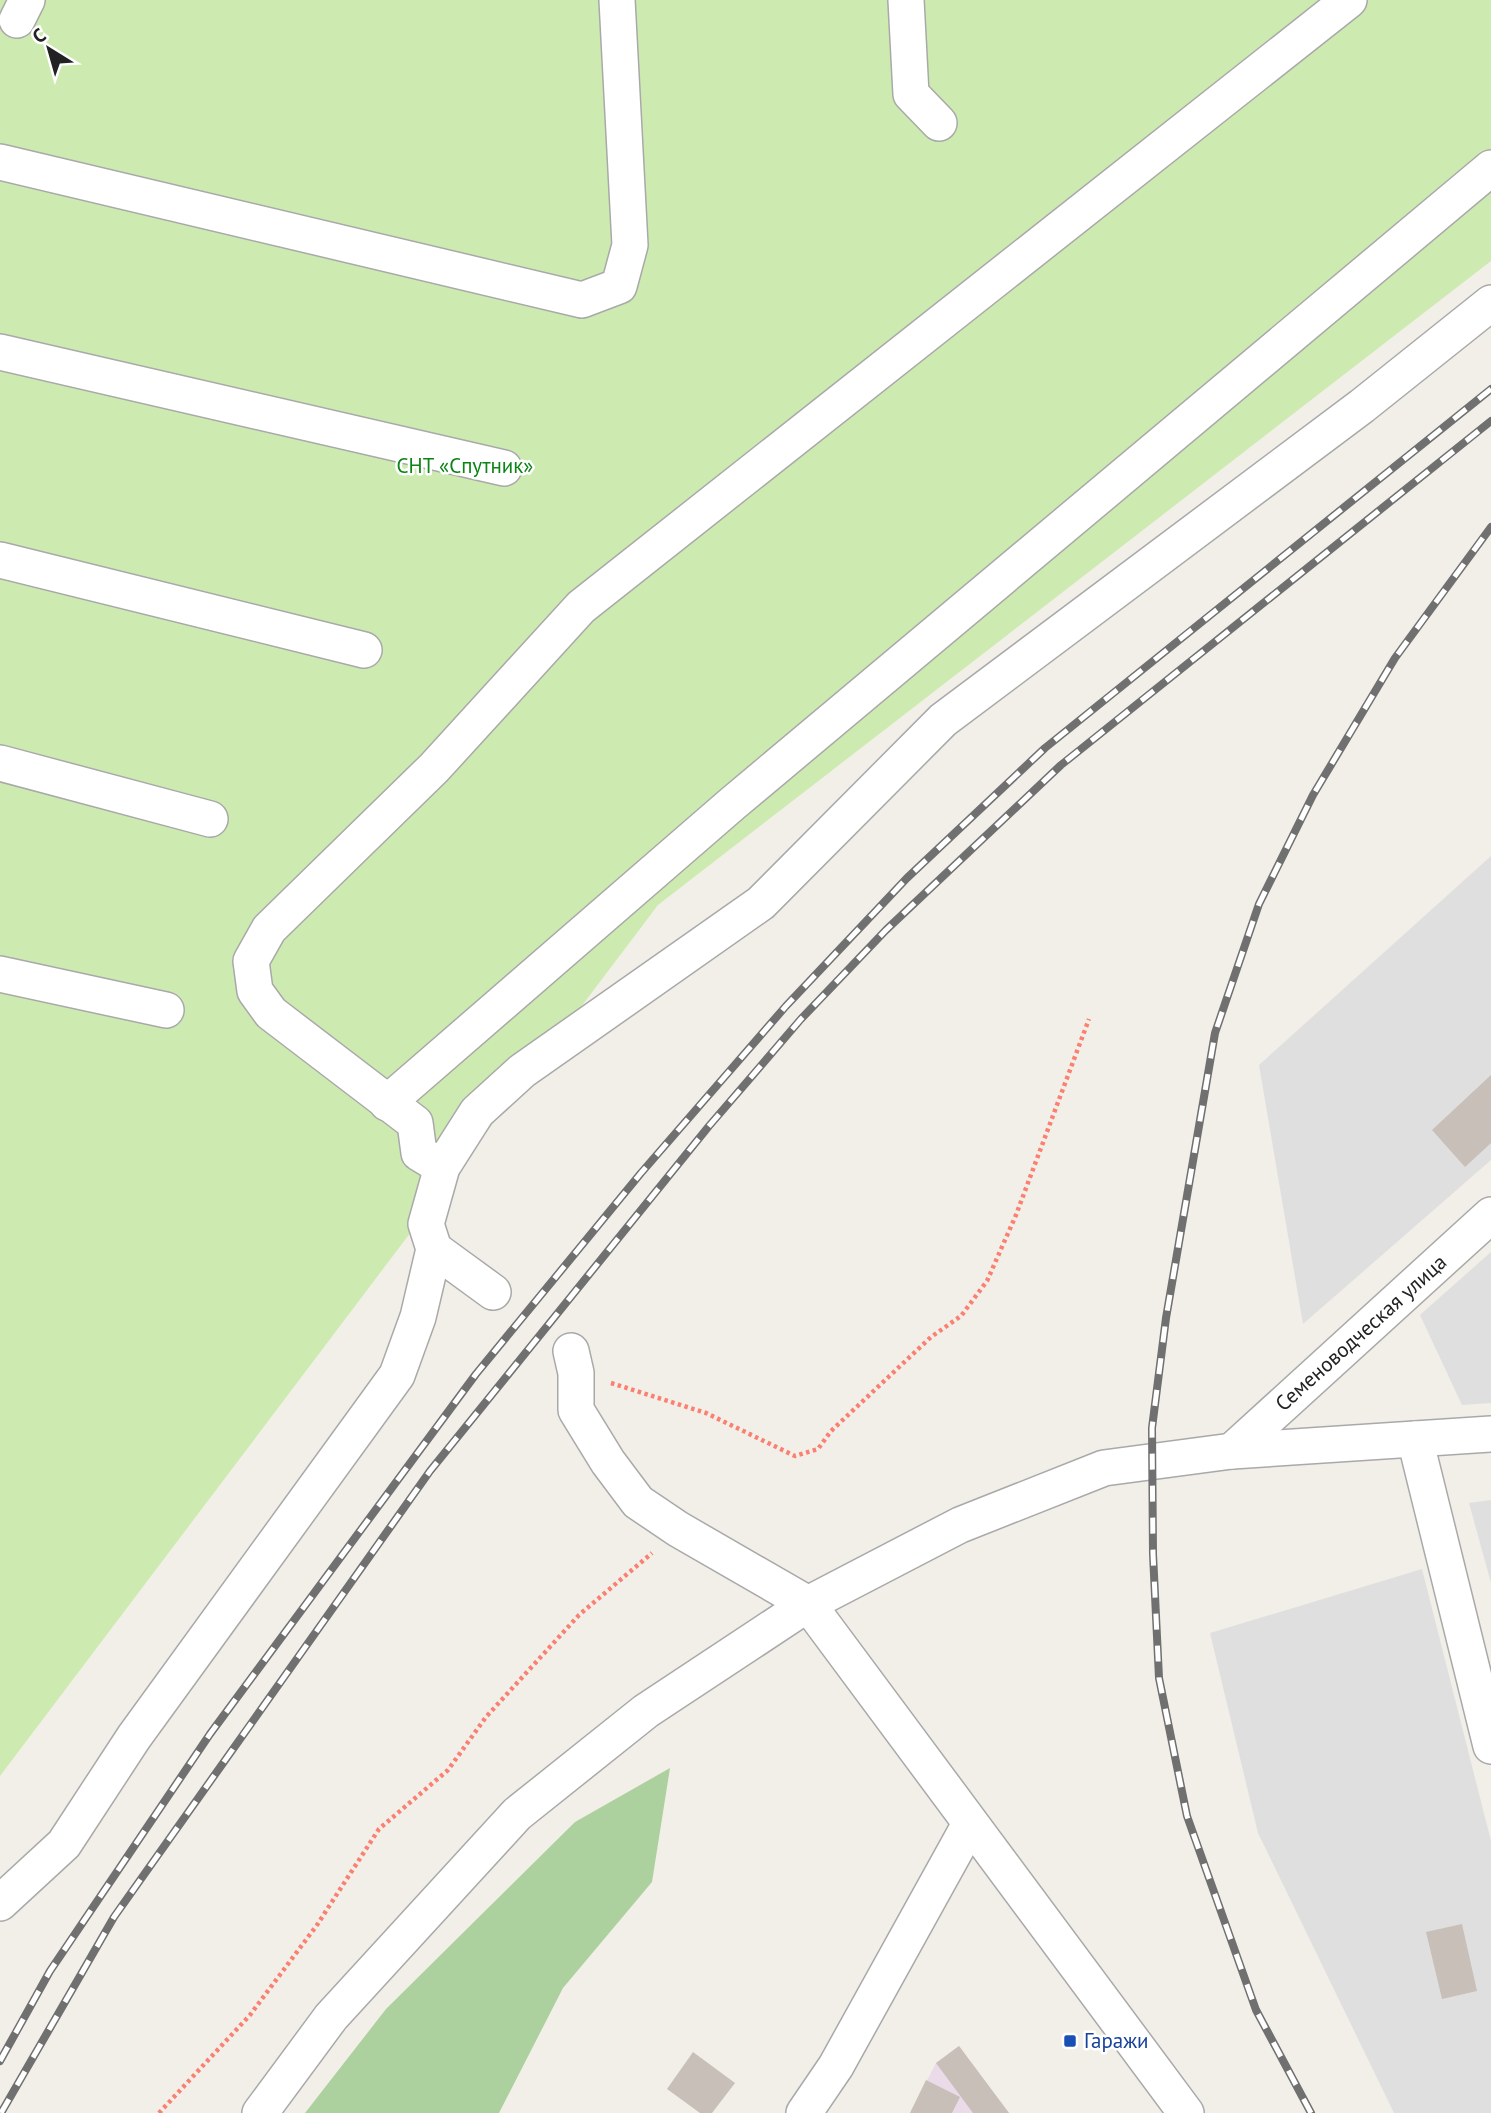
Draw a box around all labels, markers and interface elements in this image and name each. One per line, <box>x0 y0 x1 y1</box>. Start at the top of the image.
north arrow <box>14 14 84 84</box>
text: С <box>27 22 51 48</box>
park label: СНТ «Спутник» <box>397 452 533 479</box>
street label: Семеноводческая улица <box>1269 1249 1452 1417</box>
place label: Гаражи <box>1084 2027 1148 2054</box>
marker: Гаражи <box>1062 2033 1078 2049</box>

